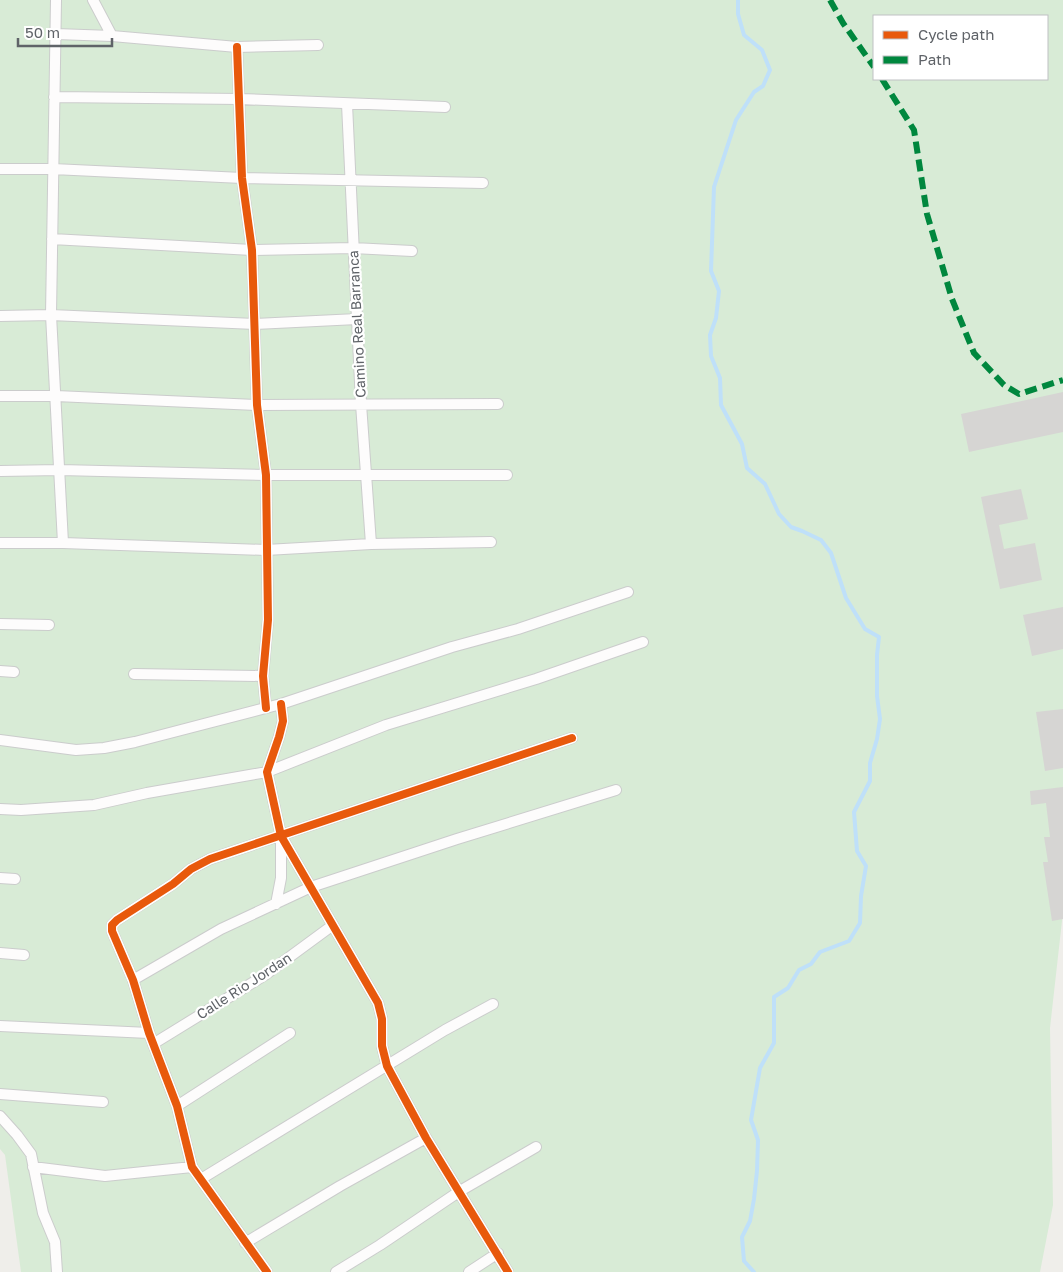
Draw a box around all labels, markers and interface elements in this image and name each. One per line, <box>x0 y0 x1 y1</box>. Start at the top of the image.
scale bar <box>18 15 111 47</box>
legend <box>873 15 1048 80</box>
text: 50 m <box>25 23 60 41</box>
text: Cycle path <box>918 25 994 43</box>
text: Path <box>918 50 951 68</box>
street label: Camino Real Barranca <box>344 250 369 398</box>
street label: Calle Rio Jordan <box>193 949 294 1023</box>

